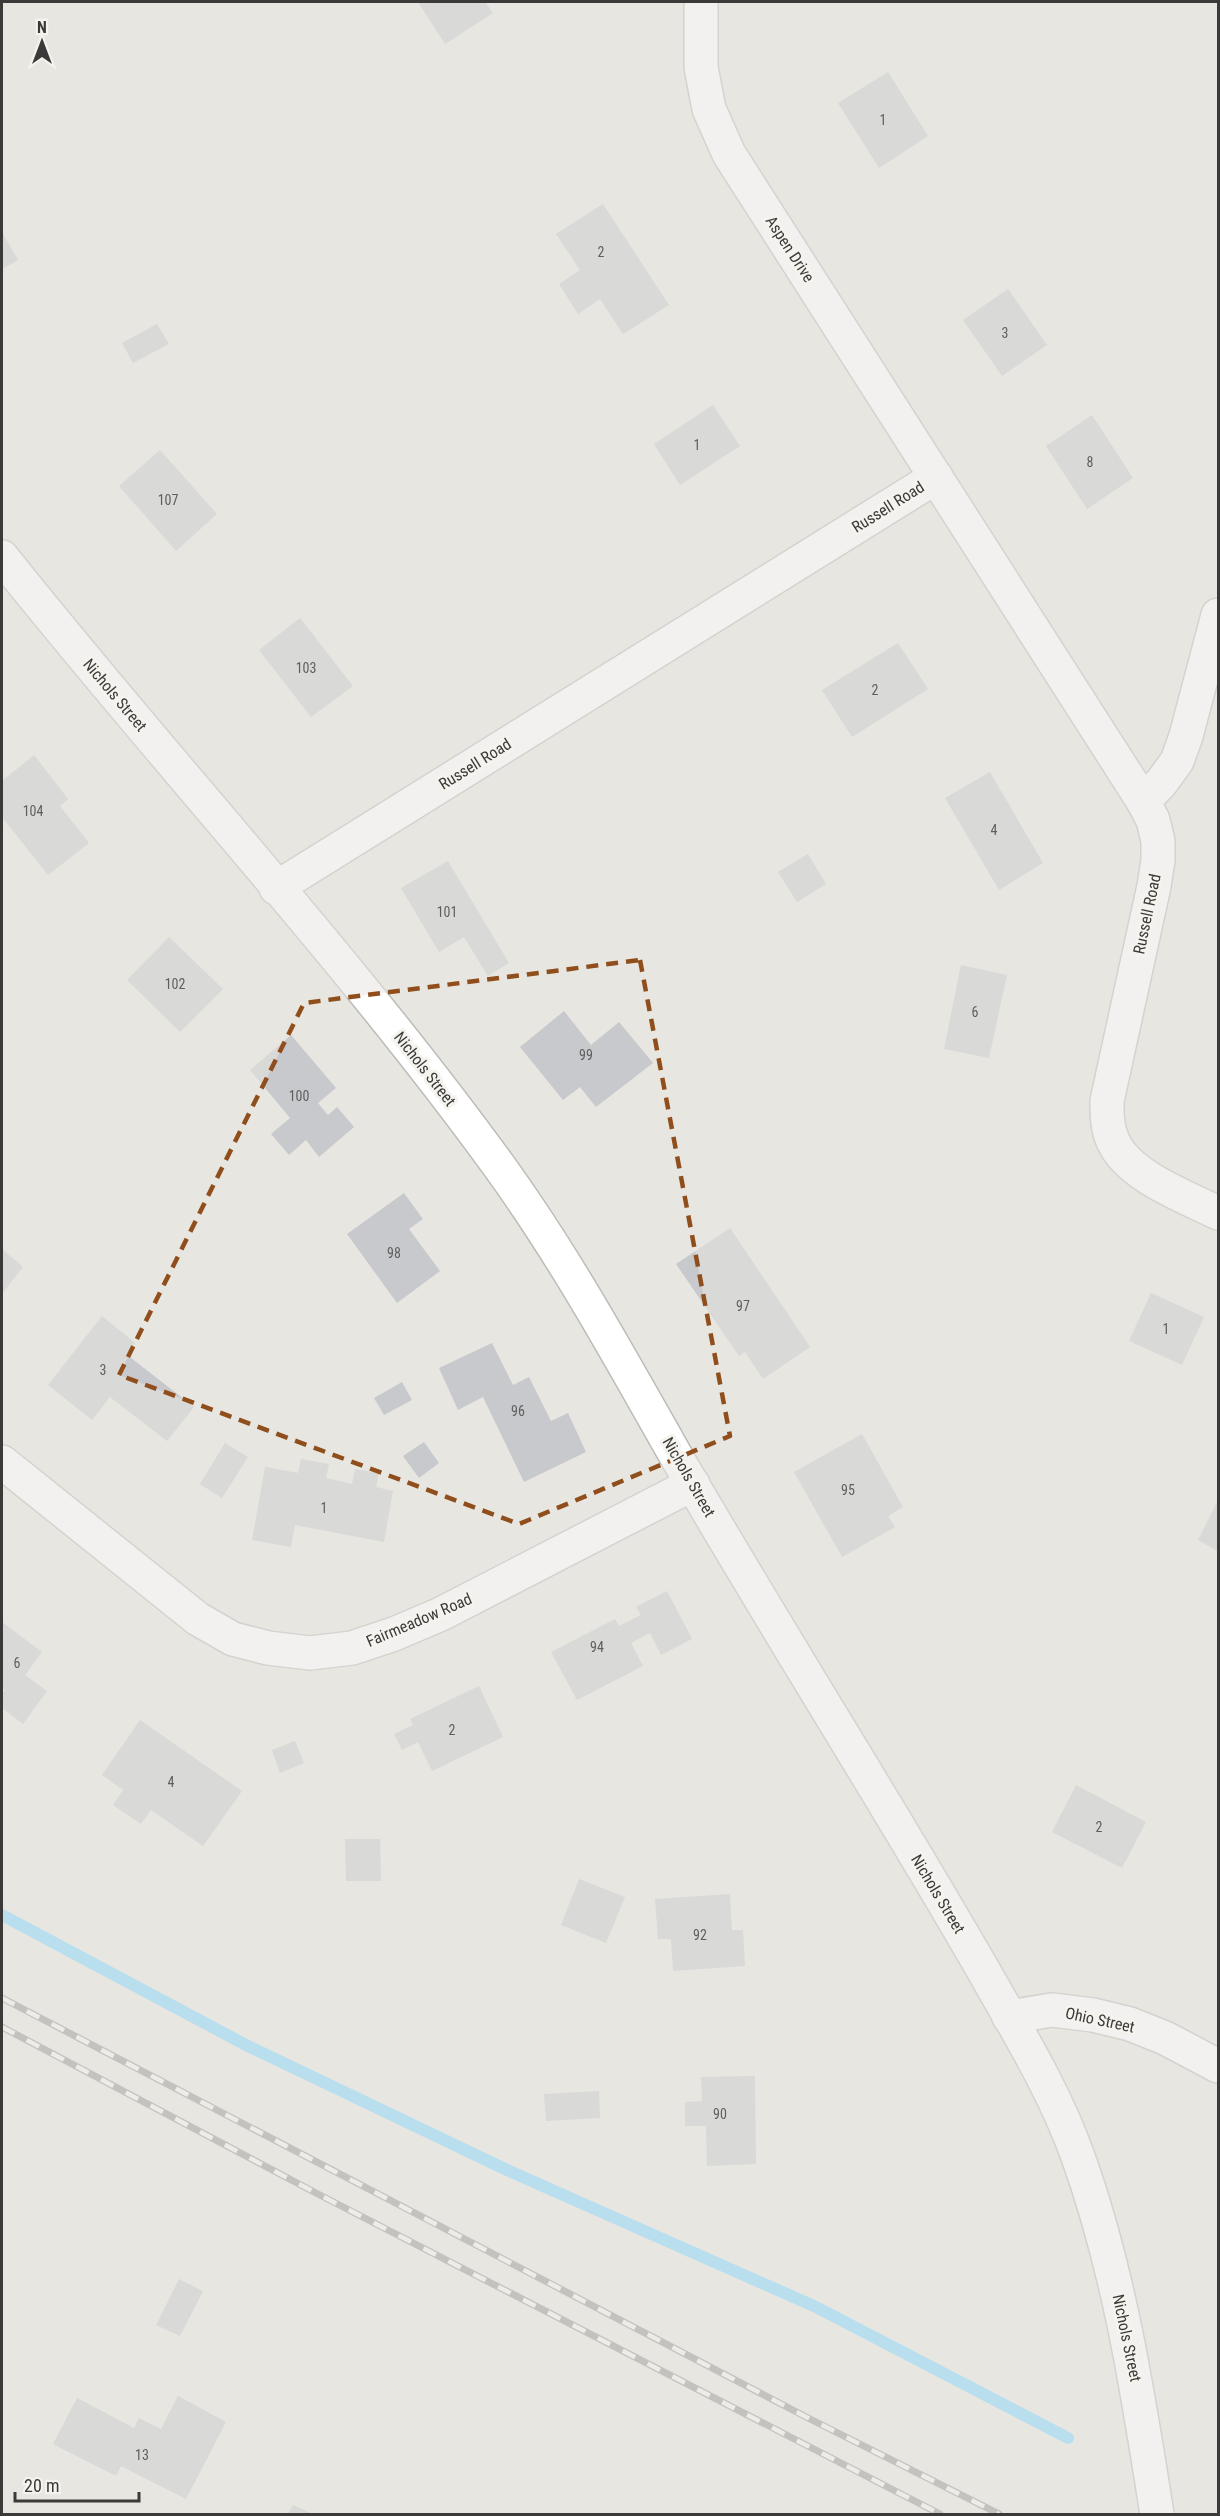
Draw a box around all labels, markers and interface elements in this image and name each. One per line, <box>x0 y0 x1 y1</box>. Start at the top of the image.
north arrow <box>12 12 72 72</box>
text: N <box>37 18 47 37</box>
house number: 1 <box>880 112 886 128</box>
street label: Aspen Drive <box>762 212 818 286</box>
house number: 2 <box>598 244 605 260</box>
house number: 3 <box>1002 325 1008 341</box>
house number: 1 <box>694 437 700 453</box>
house number: 8 <box>1087 454 1094 470</box>
street label: Russell Road <box>848 477 928 537</box>
house number: 107 <box>158 492 178 508</box>
street label: Nichols Street <box>79 655 151 735</box>
house number: 103 <box>296 660 316 676</box>
house number: 2 <box>872 682 879 698</box>
street label: Russell Road <box>435 734 515 794</box>
house number: 104 <box>23 803 43 819</box>
house number: 4 <box>991 822 998 838</box>
street label: Russell Road <box>1129 872 1165 956</box>
house number: 101 <box>437 904 457 920</box>
house number: 102 <box>165 976 185 992</box>
house number: 6 <box>972 1004 979 1020</box>
street label: Nichols Street <box>390 1028 460 1110</box>
house number: 99 <box>579 1047 593 1063</box>
house number: 100 <box>289 1088 309 1104</box>
house number: 98 <box>387 1245 401 1261</box>
house number: 97 <box>736 1298 750 1314</box>
house number: 1 <box>1163 1321 1169 1337</box>
house number: 3 <box>100 1362 106 1378</box>
house number: 96 <box>511 1403 525 1419</box>
street label: Nichols Street <box>659 1434 720 1520</box>
house number: 95 <box>841 1482 855 1498</box>
house number: 1 <box>321 1500 327 1516</box>
street label: Fairmeadow Road <box>363 1589 475 1651</box>
house number: 94 <box>590 1639 604 1655</box>
house number: 6 <box>14 1655 21 1671</box>
house number: 2 <box>449 1722 456 1738</box>
house number: 4 <box>168 1774 175 1790</box>
house number: 2 <box>1096 1819 1103 1835</box>
street label: Nichols Street <box>907 1851 969 1937</box>
house number: 92 <box>693 1927 707 1943</box>
street label: Ohio Street <box>1064 2003 1137 2037</box>
house number: 90 <box>713 2106 727 2122</box>
street label: Nichols Street <box>1108 2293 1146 2384</box>
house number: 13 <box>135 2447 149 2463</box>
scale bar <box>15 2465 140 2503</box>
text: 20 m <box>24 2475 59 2496</box>

